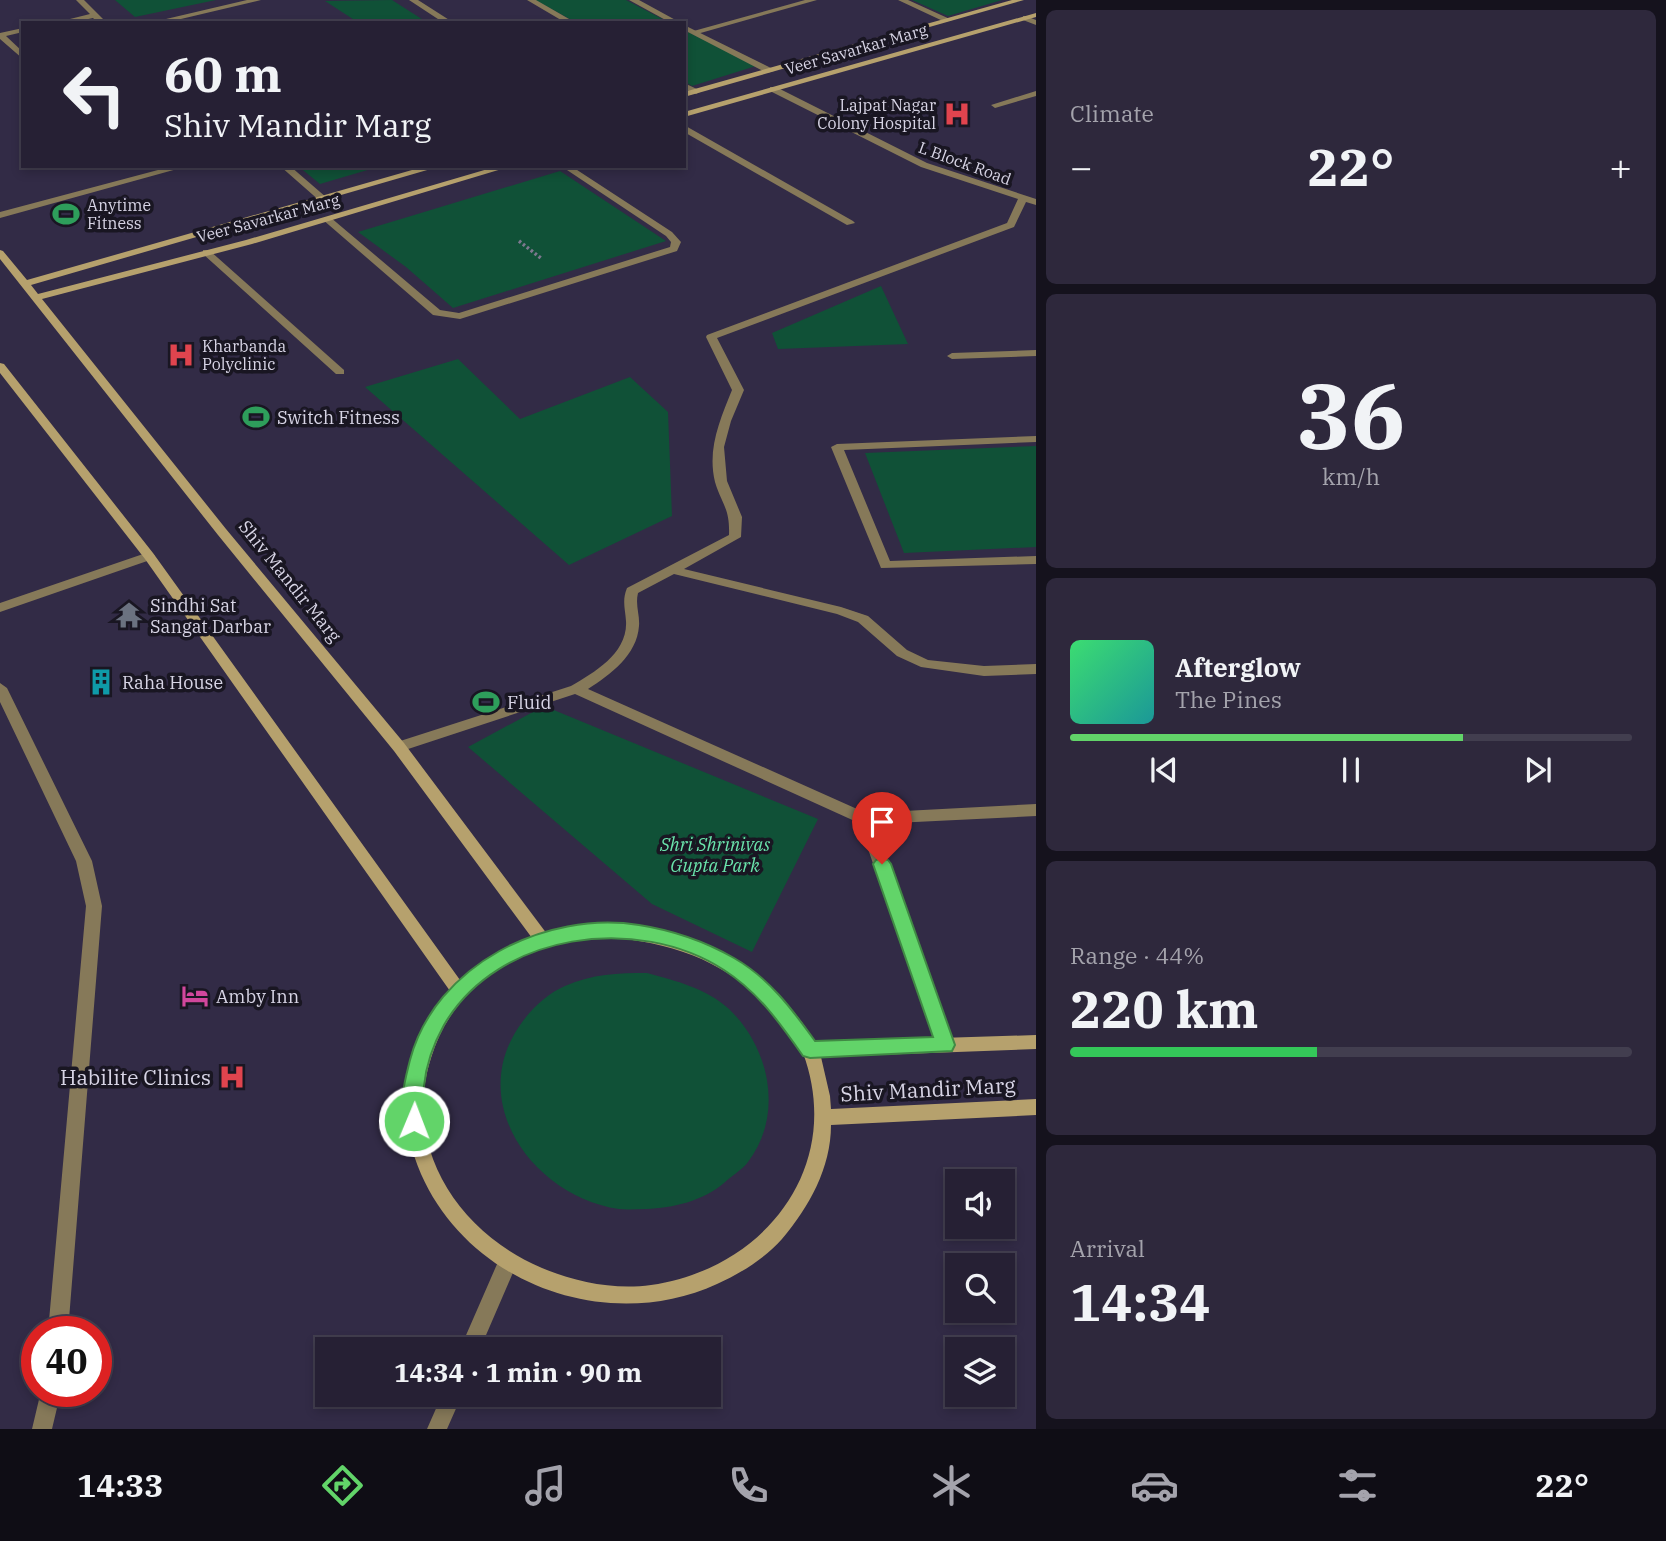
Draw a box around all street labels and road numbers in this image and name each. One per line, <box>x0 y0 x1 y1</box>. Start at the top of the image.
street label: Veer Savarkar Marg <box>783 19 930 79</box>
street label: L Block Road <box>916 137 1014 189</box>
street label: Veer Savarkar Marg <box>194 189 342 247</box>
street label: Shiv Mandir Marg <box>234 515 346 647</box>
street label: Shiv Mandir Marg <box>840 1070 1017 1108</box>

